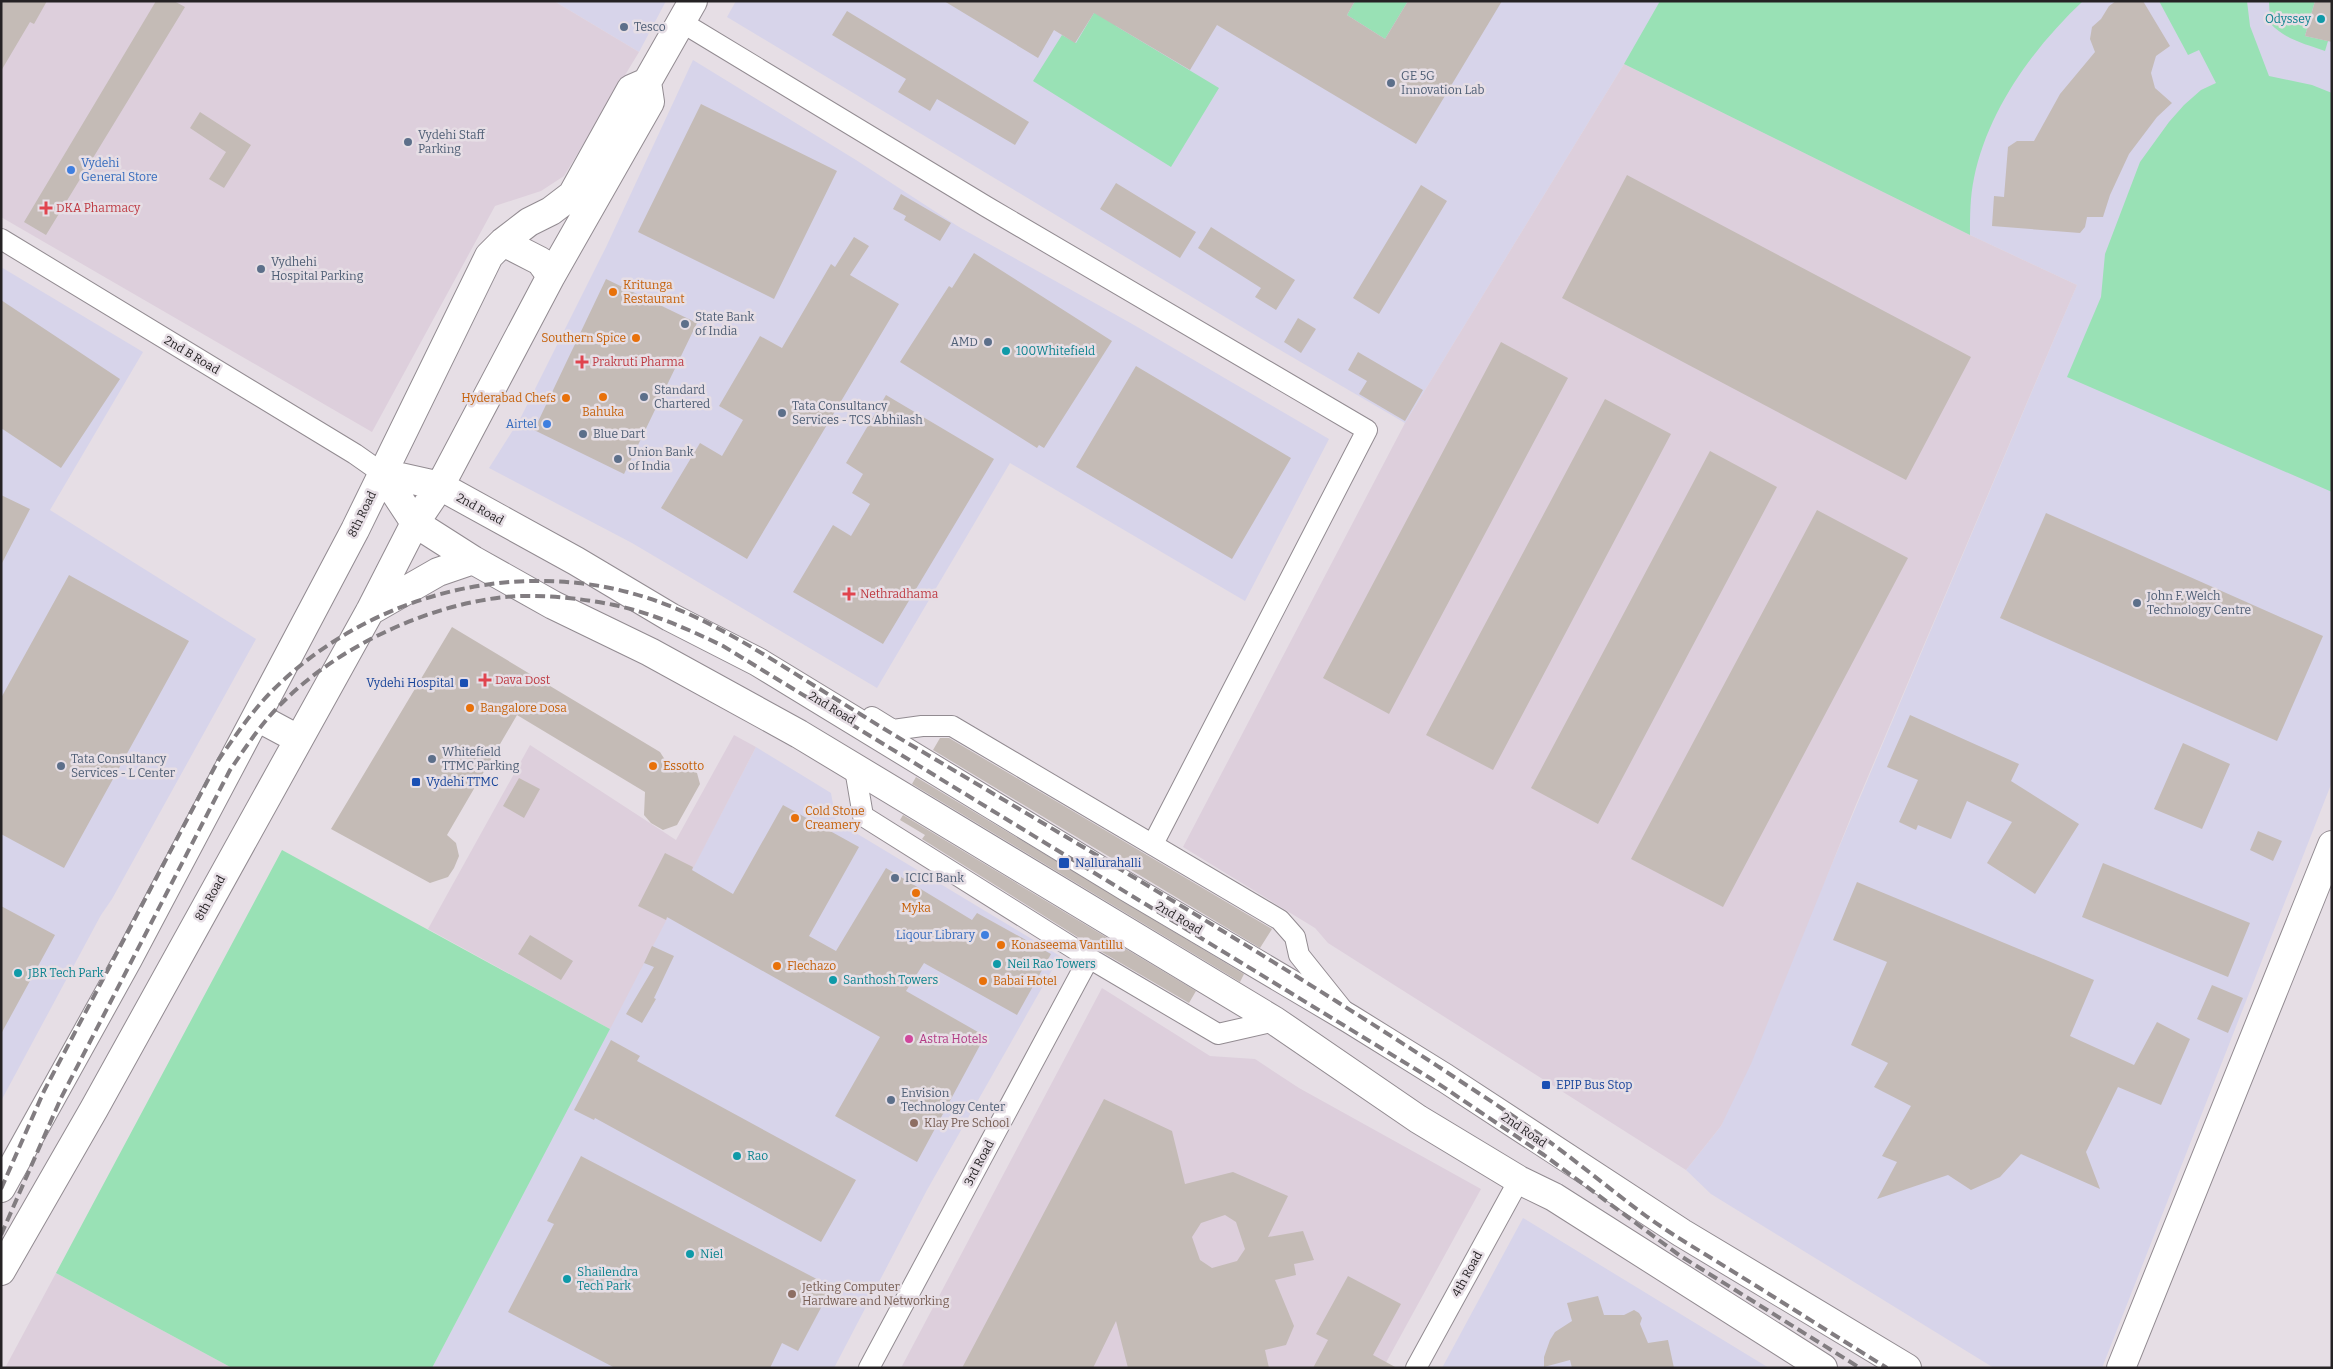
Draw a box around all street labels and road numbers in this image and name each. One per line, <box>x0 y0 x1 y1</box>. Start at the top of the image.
street label: 2nd B Road <box>162 333 222 377</box>
street label: 8th Road <box>345 489 379 539</box>
street label: 2nd Road <box>454 490 506 528</box>
street label: 2nd Road <box>806 689 858 727</box>
street label: 8th Road <box>192 873 228 923</box>
street label: 2nd Road <box>1153 899 1205 937</box>
street label: 2nd Road <box>1499 1110 1549 1150</box>
street label: 3rd Road <box>961 1138 997 1188</box>
street label: 4th Road <box>1449 1249 1485 1299</box>

